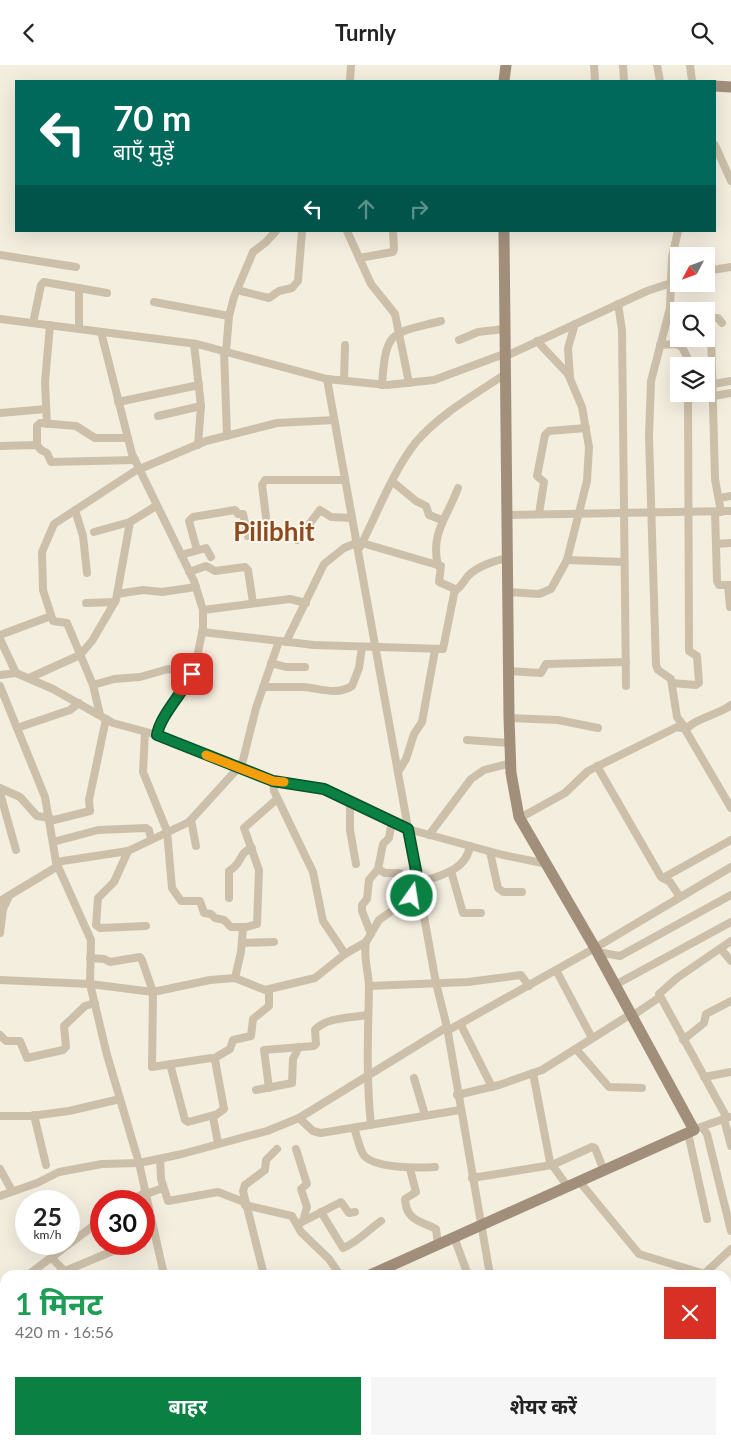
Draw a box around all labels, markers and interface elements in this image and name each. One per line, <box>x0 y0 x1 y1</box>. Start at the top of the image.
icon: back <box>15 19 43 47</box>
text: Turnly <box>335 19 396 46</box>
icon: search <box>688 19 716 47</box>
text: 70 m <box>113 96 191 138</box>
icon: left <box>30 100 95 165</box>
text: बाएँ मुड़ें <box>113 138 174 165</box>
icon: left <box>299 195 327 223</box>
icon: ahead <box>352 195 380 223</box>
icon: right <box>405 195 433 223</box>
north arrow <box>670 247 715 293</box>
map controls <box>670 247 715 402</box>
button: search <box>670 302 715 347</box>
button: layers <box>670 357 715 402</box>
district label: Pilibhit <box>233 515 315 547</box>
pin <box>171 653 213 695</box>
icon: arrive <box>178 660 206 688</box>
position arrow <box>385 869 437 921</box>
speed limit sign: 30 <box>90 1190 155 1255</box>
text: 25 <box>33 1201 62 1231</box>
text: km/h <box>33 1227 62 1242</box>
text: 1 मिनट <box>15 1285 103 1321</box>
button: close <box>664 1287 716 1339</box>
text: 420 m · 16:56 <box>15 1322 114 1341</box>
button: बाहर <box>15 1377 361 1435</box>
button: शेयर करें <box>371 1377 716 1435</box>

